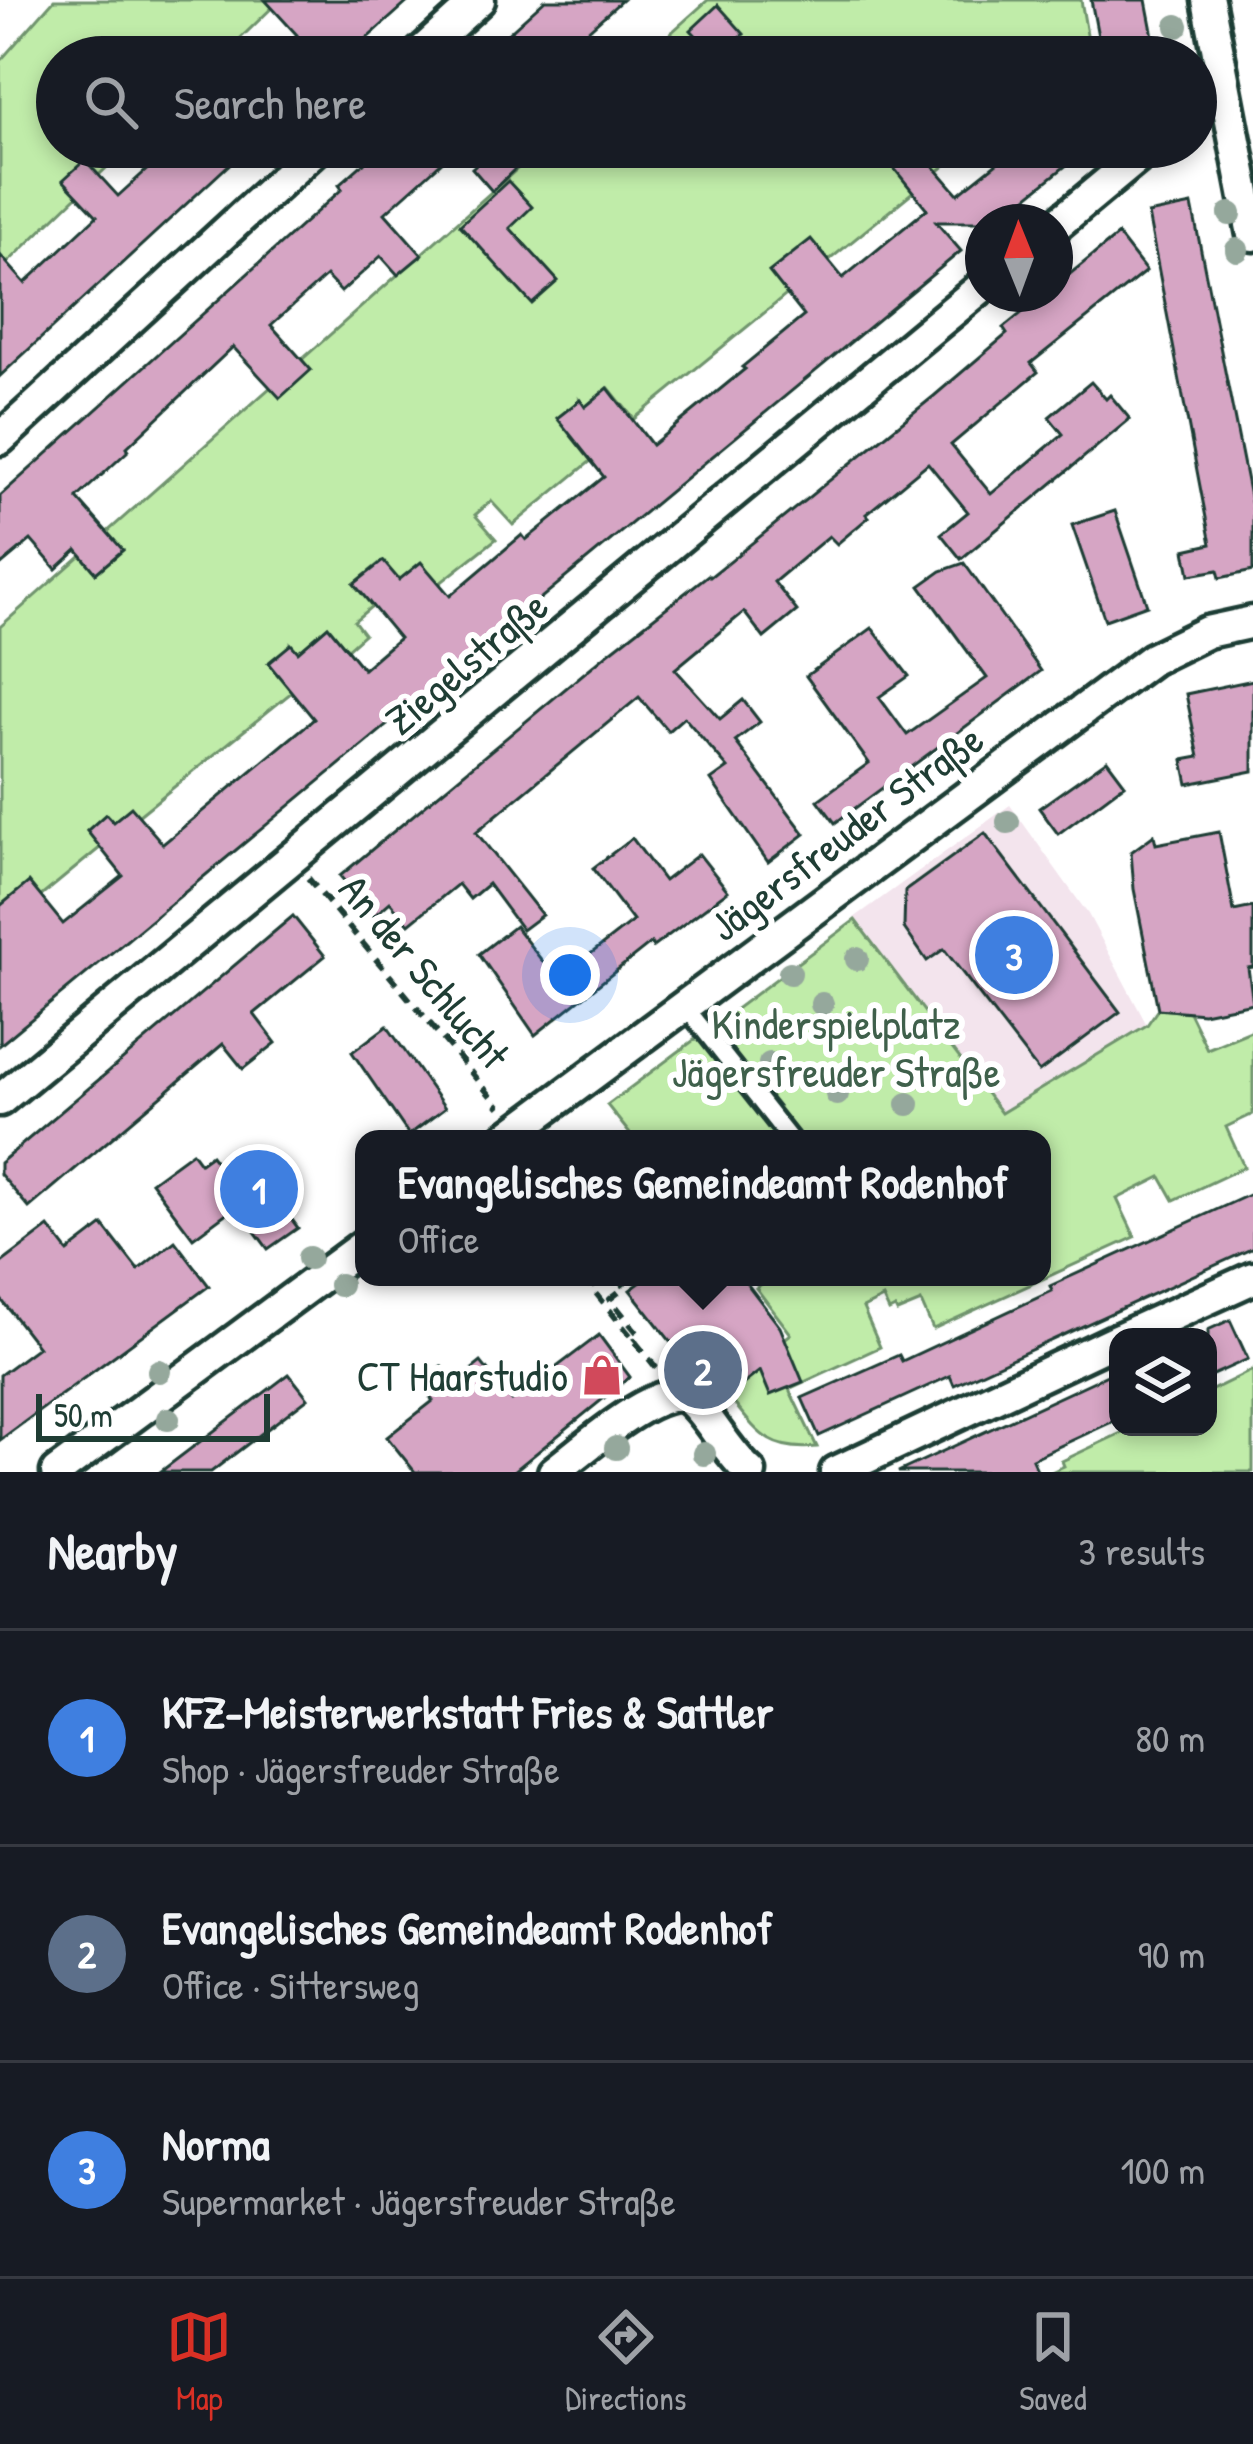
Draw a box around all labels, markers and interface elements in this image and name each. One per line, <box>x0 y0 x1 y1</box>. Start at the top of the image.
search box <box>36 36 1217 168</box>
icon: search <box>78 69 144 135</box>
text: Search here <box>174 72 366 133</box>
north arrow <box>965 204 1073 312</box>
street label: Ziegelstraße <box>373 577 559 747</box>
street label: Jägersfreuder Straße <box>698 710 994 954</box>
street label: An der Schlucht <box>327 862 524 1081</box>
pin: 3 <box>975 910 1053 1000</box>
your location <box>540 945 600 1005</box>
park label: Kinderspielplatz Jägersfreuder Straße <box>672 995 1000 1100</box>
popup <box>355 1130 1051 1286</box>
pin: 1 <box>220 1144 298 1234</box>
text: Evangelisches Gemeindeamt Rodenhof <box>398 1151 1008 1212</box>
text: Office <box>398 1212 479 1265</box>
pin: 2 <box>664 1325 742 1415</box>
map controls <box>1109 1328 1217 1436</box>
button: layers <box>1109 1328 1217 1436</box>
place label: CT Haarstudio <box>357 1347 568 1404</box>
shop icon: CT Haarstudio <box>579 1352 625 1398</box>
scale bar <box>36 1388 270 1441</box>
text: 50 m <box>54 1393 113 1437</box>
text: Nearby <box>48 1516 178 1585</box>
text: 3 results <box>1079 1524 1205 1577</box>
text: KFZ-Meisterwerkstatt Fries & Sattler <box>162 1681 773 1742</box>
text: 1 <box>80 1711 94 1764</box>
text: 80 m <box>1135 1711 1205 1764</box>
text: Shop · Jägersfreuder Straße <box>162 1742 560 1795</box>
text: Evangelisches Gemeindeamt Rodenhof <box>162 1897 773 1958</box>
text: 2 <box>78 1927 96 1980</box>
text: 90 m <box>1138 1927 1205 1980</box>
text: Office · Sittersweg <box>162 1958 419 2011</box>
text: Norma <box>162 2113 270 2174</box>
text: 3 <box>78 2143 96 2196</box>
text: 100 m <box>1120 2143 1205 2196</box>
text: Supermarket · Jägersfreuder Straße <box>162 2174 676 2227</box>
tab: Map <box>166 2304 232 2420</box>
tab: Directions <box>565 2304 687 2420</box>
tab: Saved <box>1019 2304 1087 2420</box>

